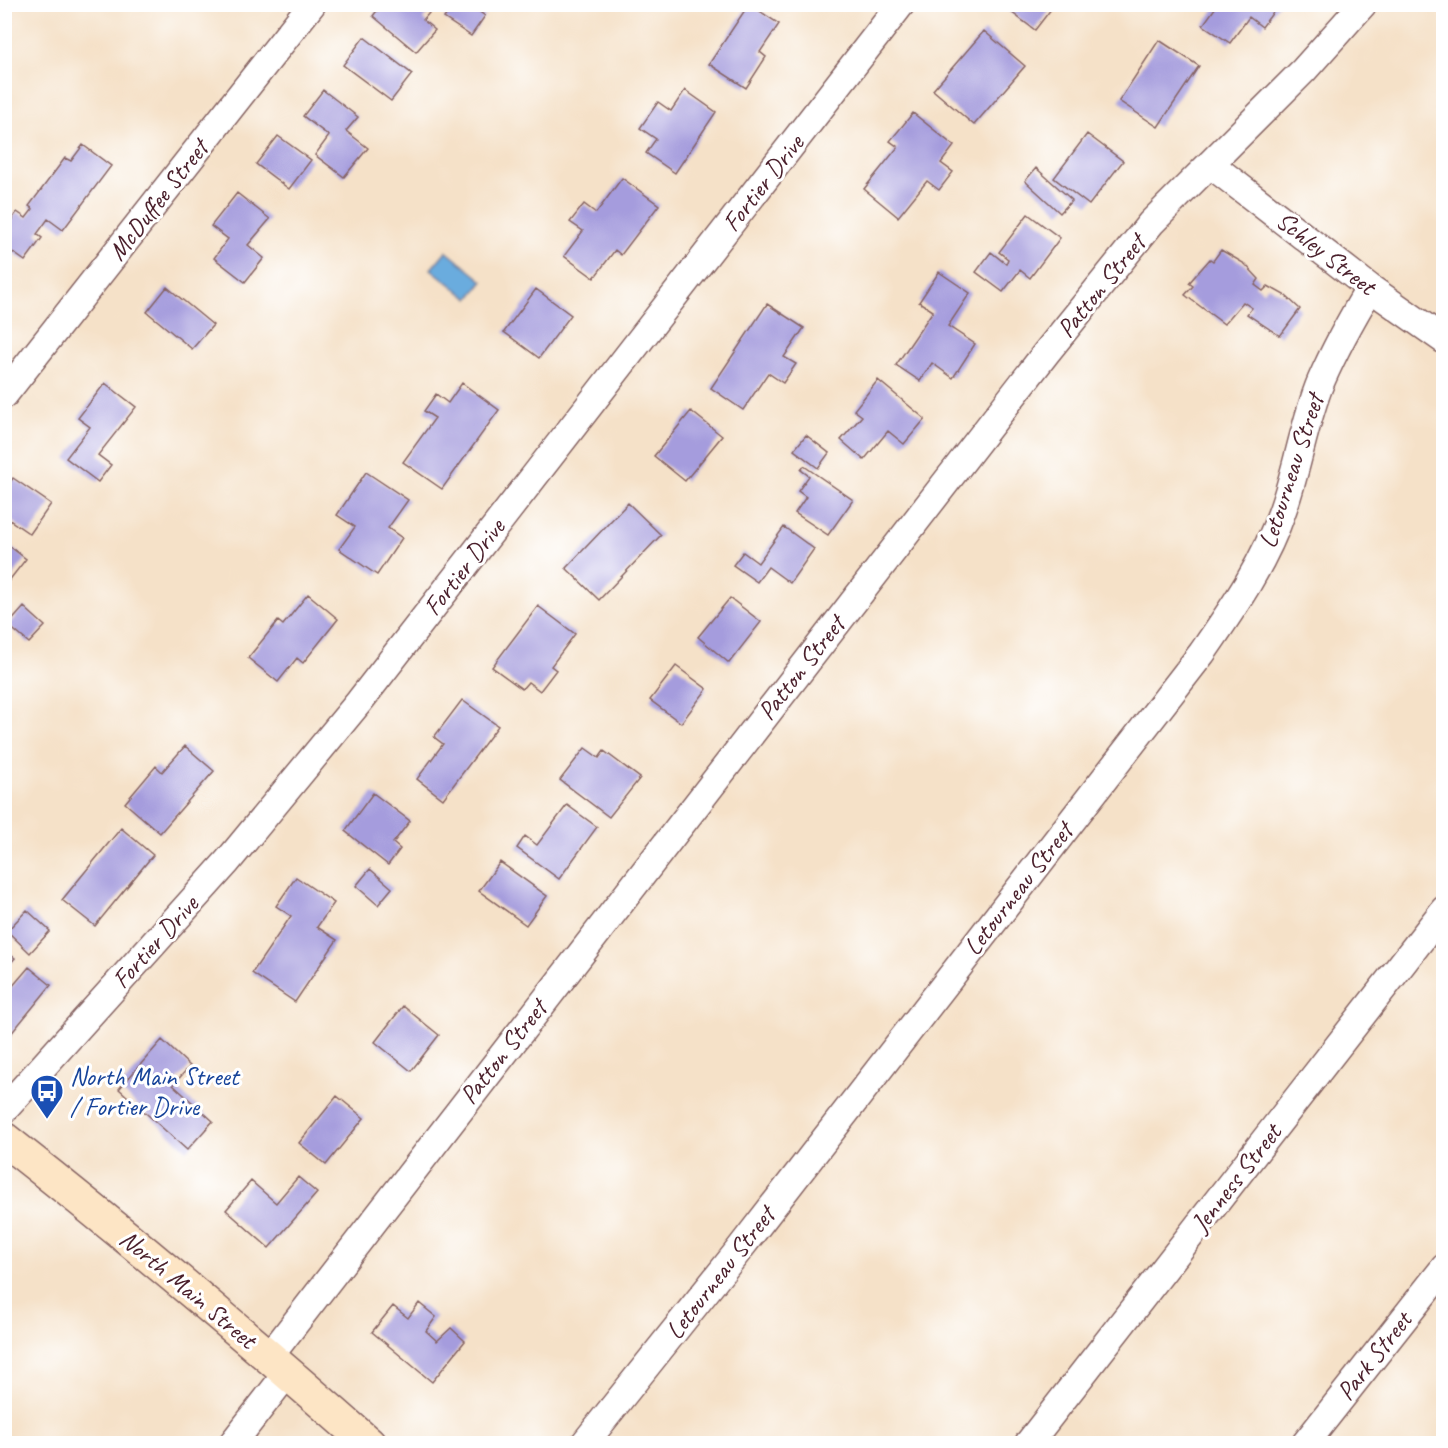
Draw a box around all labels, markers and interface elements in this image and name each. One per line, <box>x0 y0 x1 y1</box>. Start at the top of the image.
street label: Fortier Drive <box>715 127 812 238</box>
street label: McDuffee Street <box>101 130 218 267</box>
street label: Schley Street <box>1270 204 1384 304</box>
street label: Patton Street <box>1049 225 1155 344</box>
street label: Letourneau Street <box>1251 387 1332 552</box>
street label: Fortier Drive <box>416 511 513 622</box>
street label: Patton Street <box>750 607 854 727</box>
street label: Letourneau Street <box>956 813 1082 962</box>
street label: Fortier Drive <box>105 887 206 995</box>
street label: Patton Street <box>452 991 556 1111</box>
place label: North Main Street / Fortier Drive <box>70 1060 241 1123</box>
bus stop icon: North Main Street / Fortier Drive <box>29 1073 65 1120</box>
street label: Jenness Street <box>1182 1115 1290 1240</box>
street label: Letourneau Street <box>658 1197 784 1346</box>
street label: North Main Street <box>113 1222 265 1357</box>
street label: Park Street <box>1329 1303 1420 1407</box>

